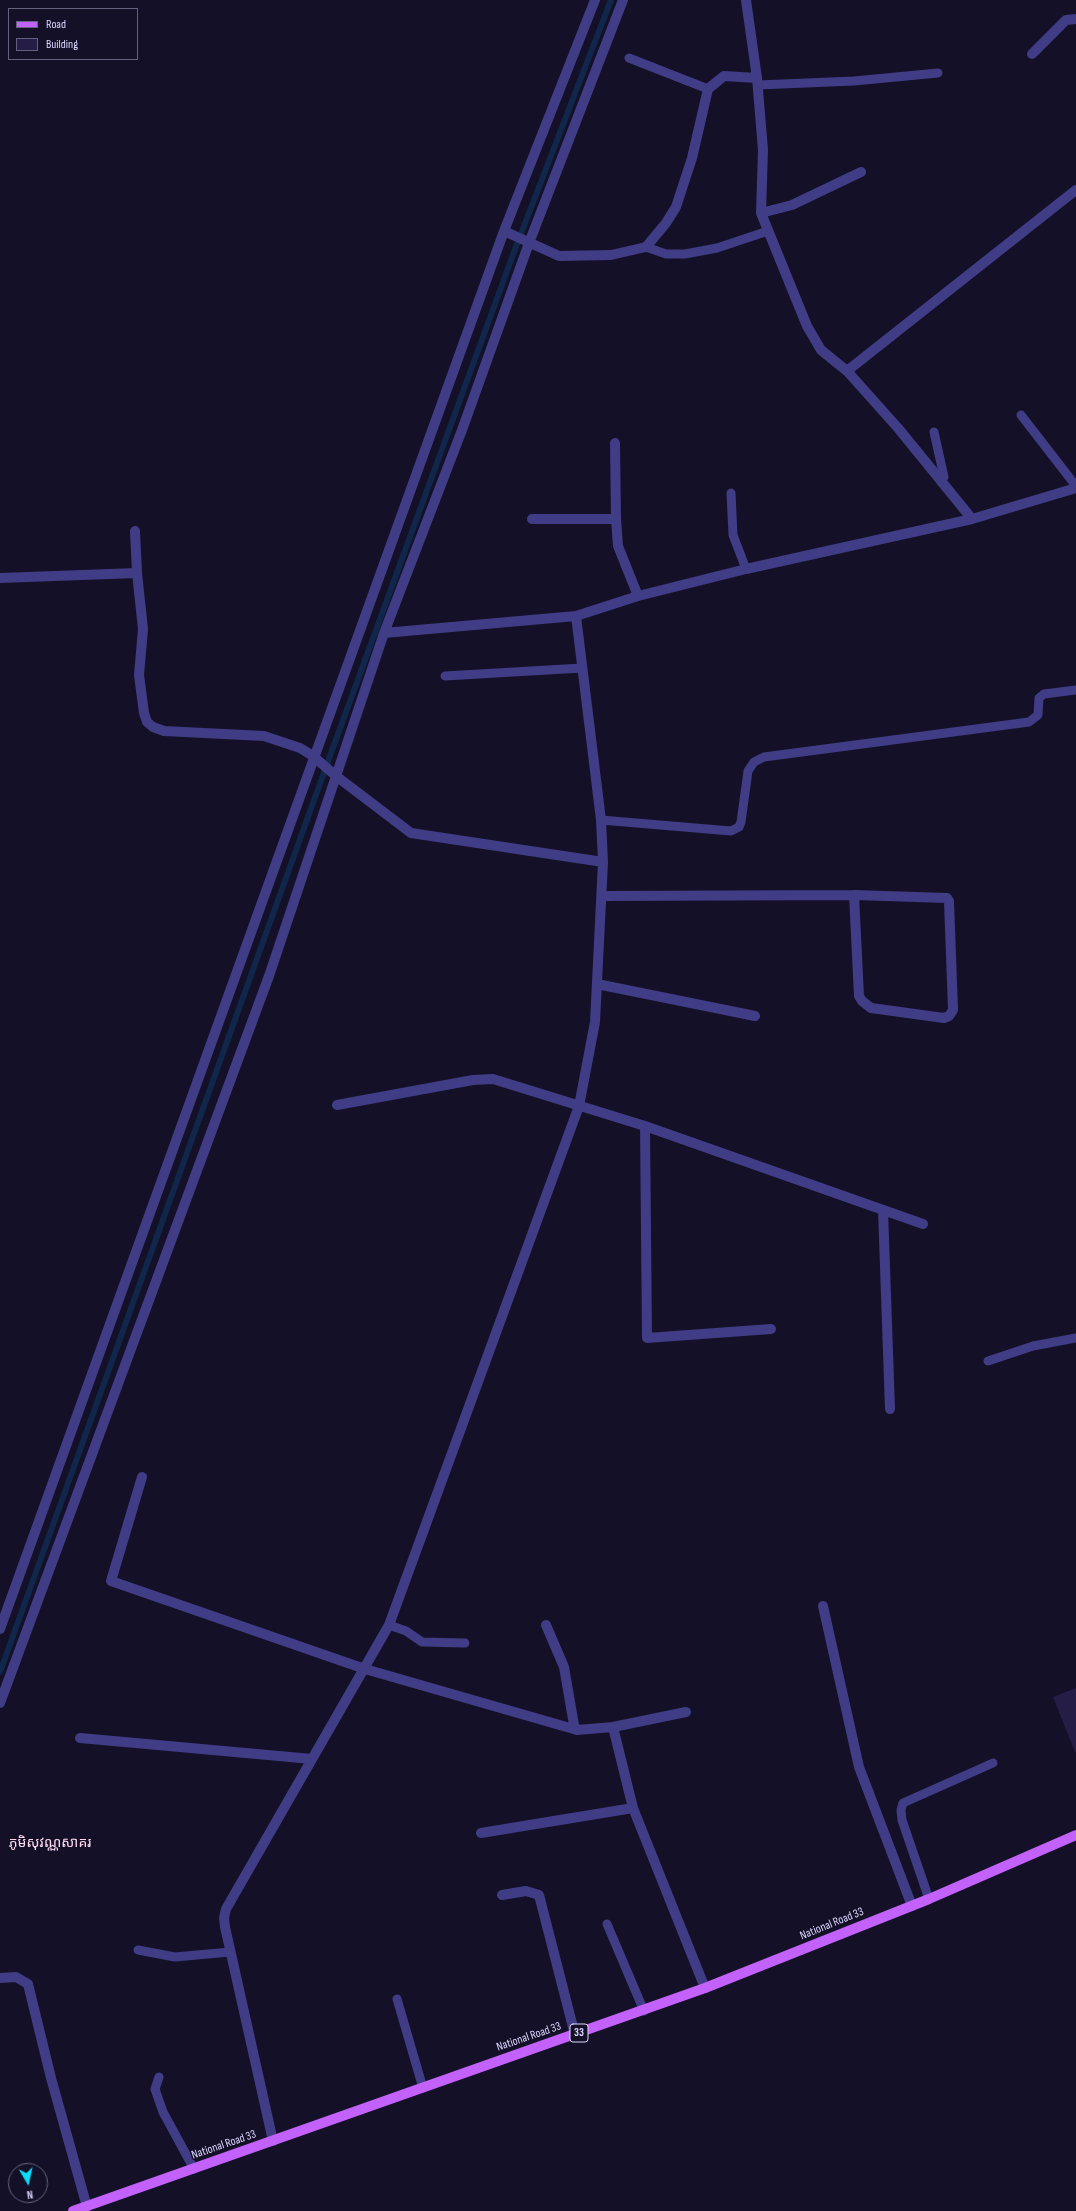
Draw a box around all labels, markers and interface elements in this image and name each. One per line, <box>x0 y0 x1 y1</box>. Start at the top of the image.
legend <box>8 8 138 60</box>
text: Road <box>46 17 66 32</box>
text: Building <box>46 37 78 52</box>
district label: ភូមិសុវណ្ណសាគរ <box>9 1835 91 1851</box>
street label: National Road 33 <box>798 1905 866 1943</box>
street label: National Road 33 <box>495 2019 563 2055</box>
road number: 33 <box>570 2024 588 2042</box>
street label: National Road 33 <box>190 2127 258 2163</box>
north arrow <box>8 2163 48 2203</box>
text: N <box>26 2187 34 2201</box>

